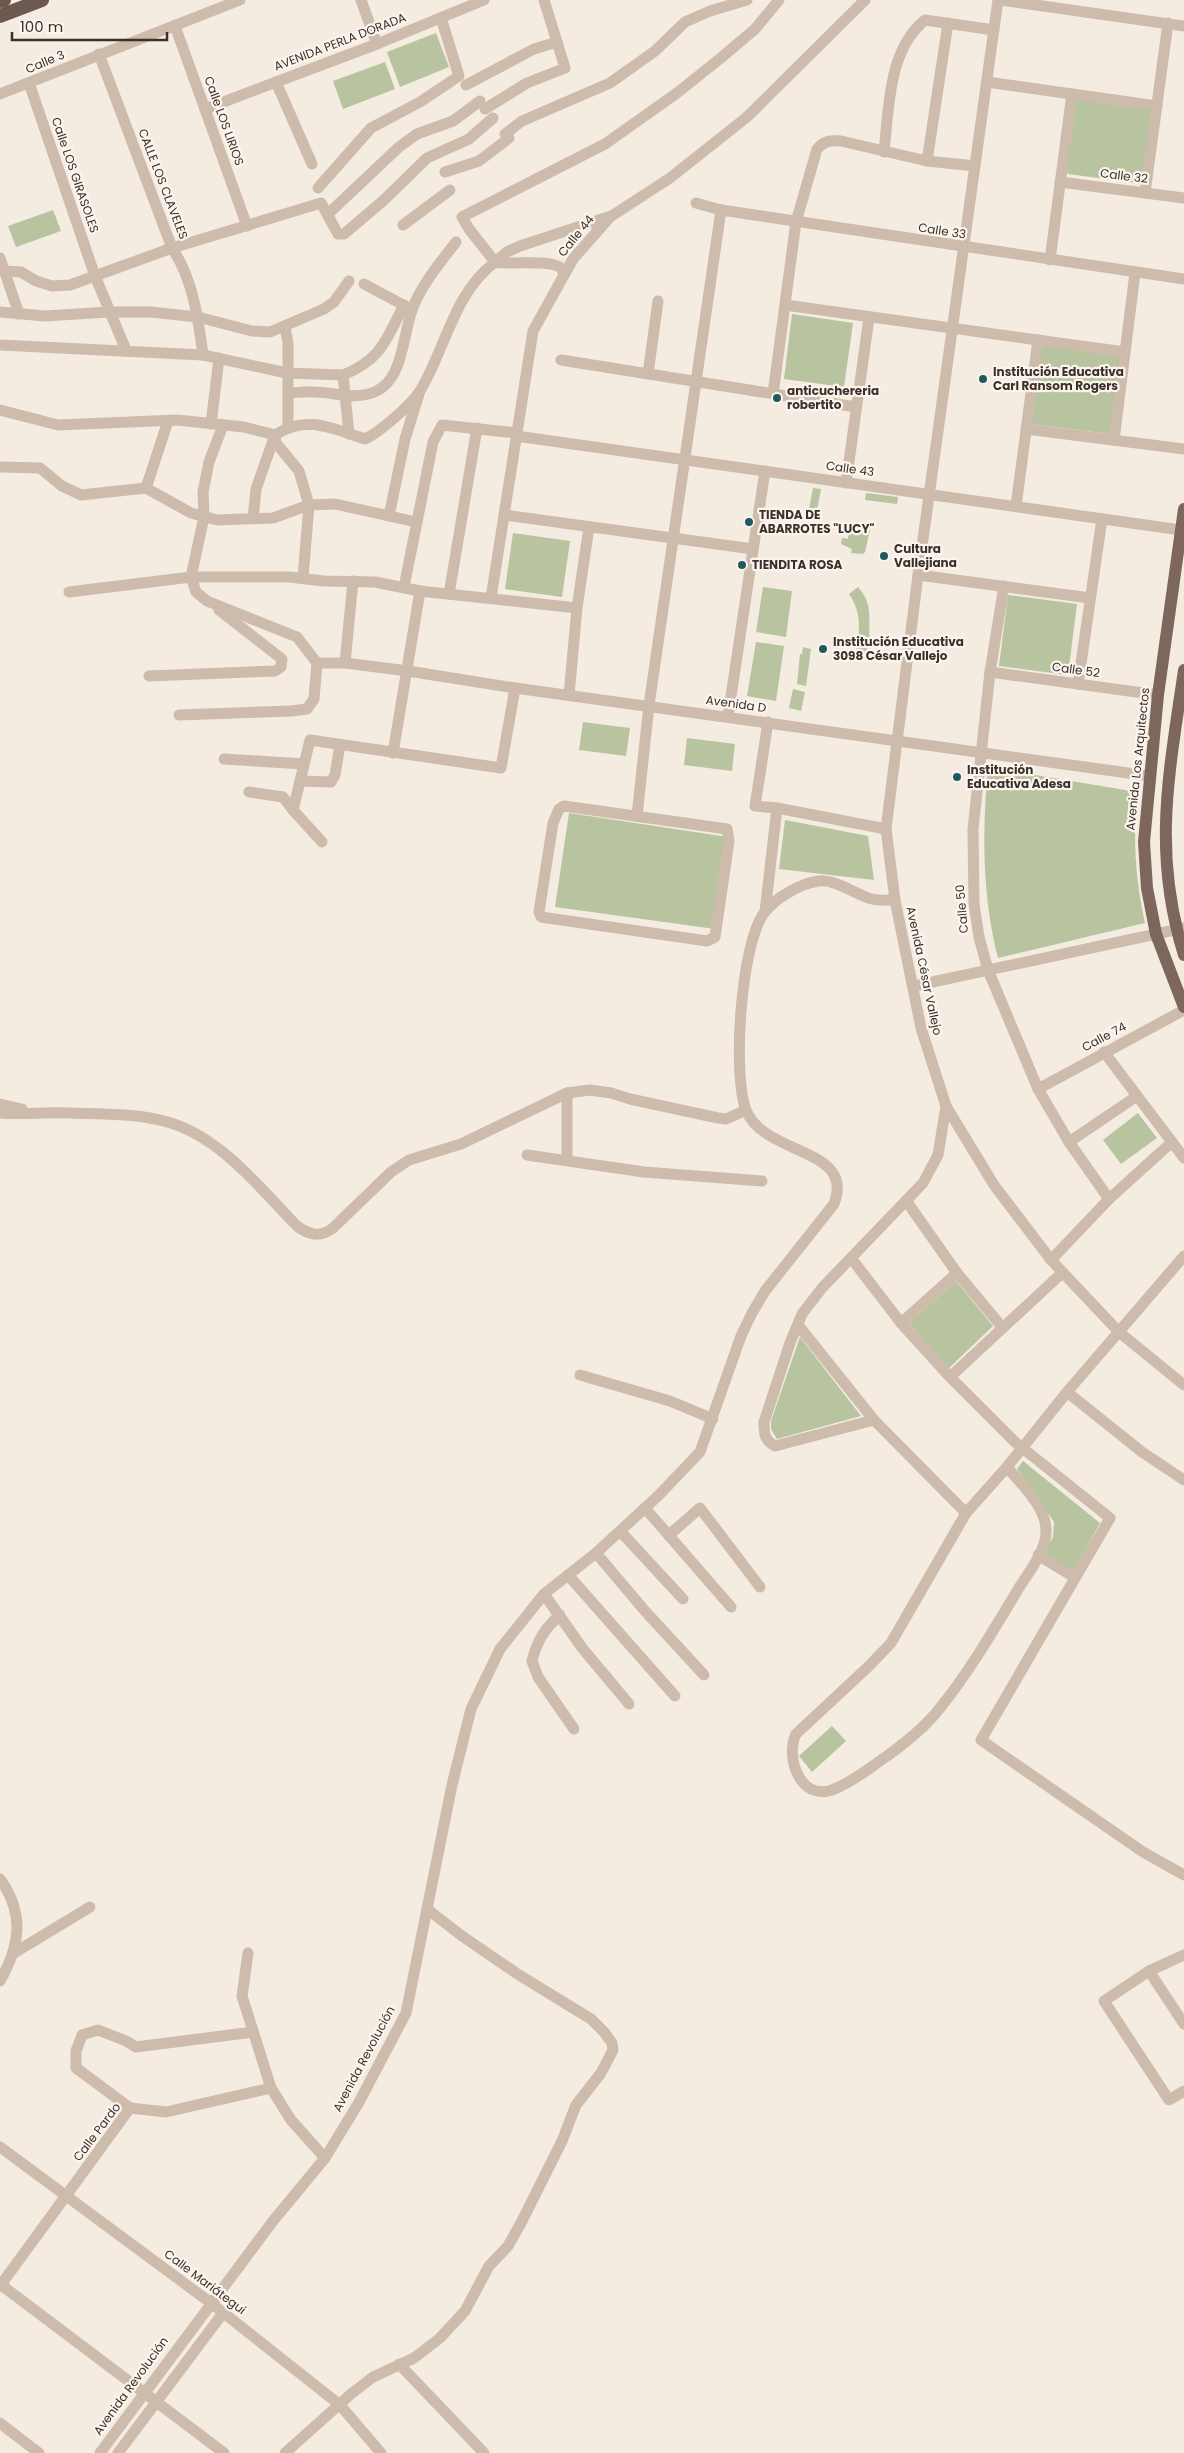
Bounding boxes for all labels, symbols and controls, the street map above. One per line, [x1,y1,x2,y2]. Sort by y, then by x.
street label: AVENIDA PERLA DORADA [271,8,408,75]
scale bar [12,10,168,42]
text: 100 m [20,16,63,37]
street label: Calle 3 [23,46,67,77]
street label: Calle LOS LIRIOS [200,74,248,168]
street label: Calle LOS GIRASOLES [48,115,103,235]
street label: CALLE LOS CLAVELES [135,126,192,242]
street label: Calle 32 [1099,164,1149,187]
street label: Calle 44 [554,211,598,260]
street label: Calle 33 [917,218,967,243]
place label: Institución Educativa Carl Ransom Rogers [993,363,1124,394]
marker: Institución Educativa Carl Ransom Rogers [977,373,989,385]
place label: anticuchereria robertito [787,382,879,413]
marker: anticuchereria robertito [771,392,783,404]
street label: Calle 43 [825,457,875,480]
place label: TIENDA DE ABARROTES "LUCY" [759,506,874,537]
marker: TIENDA DE ABARROTES "LUCY" [743,516,755,528]
place label: Cultura Vallejiana [894,540,957,571]
marker: Cultura Vallejiana [878,550,890,562]
place label: TIENDITA ROSA [752,556,843,573]
marker: TIENDITA ROSA [736,559,748,571]
place label: Institución Educativa 3098 César Vallejo [833,633,964,664]
marker: Institución Educativa 3098 César Vallejo [817,643,829,655]
street label: Calle 52 [1051,658,1101,681]
street label: Avenida Los Arquitectos [1122,687,1153,831]
street label: Avenida D [705,691,767,716]
place label: Institución Educativa Adesa [967,761,1071,792]
marker: Institución Educativa Adesa [951,771,963,783]
street label: Calle 50 [951,884,972,934]
street label: Avenida César Vallejo [903,905,947,1037]
street label: Calle 74 [1079,1018,1129,1055]
street label: Avenida Revolución [328,2003,399,2115]
street label: Calle Pardo [69,2099,124,2164]
street label: Calle Mariátegui [161,2245,250,2318]
street label: Avenida Revolución [89,2333,172,2438]

